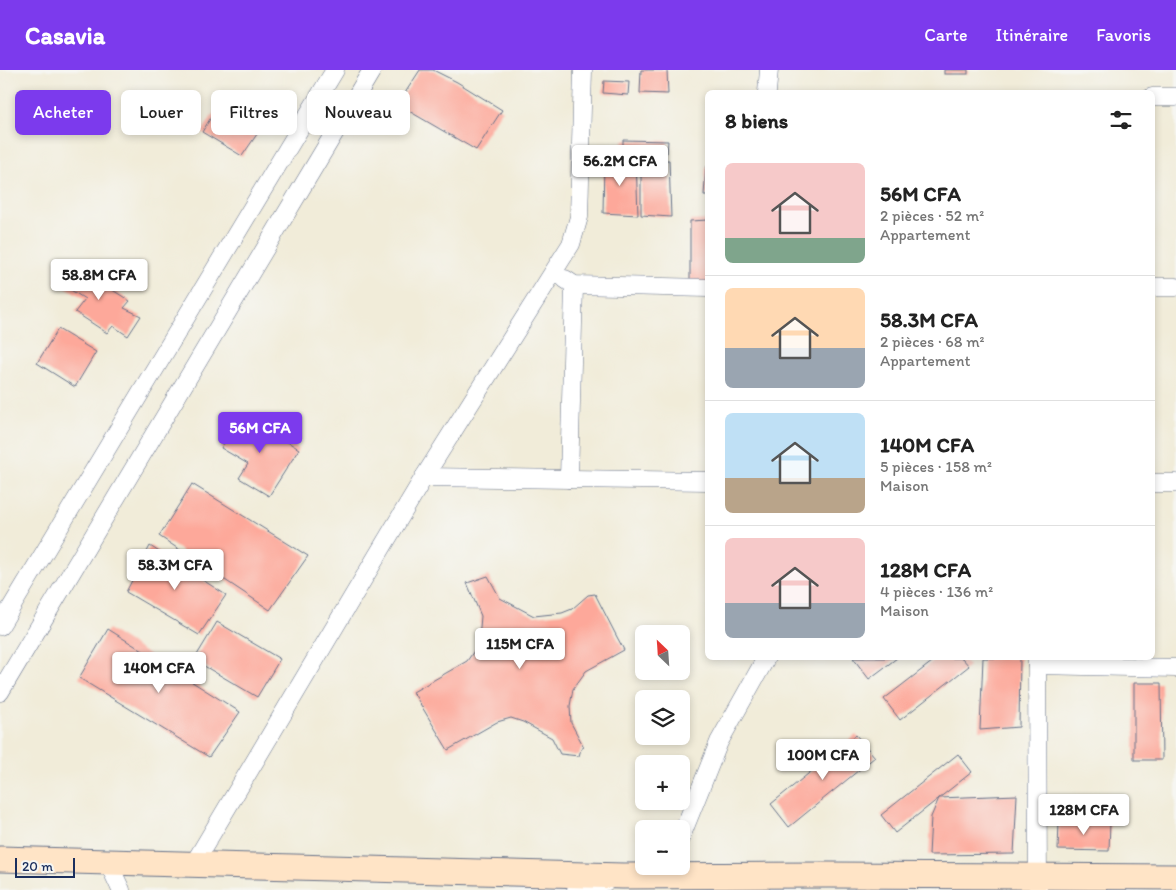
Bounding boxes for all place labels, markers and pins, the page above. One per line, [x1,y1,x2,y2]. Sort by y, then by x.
pin: 56.2M CFA [563,144,677,187]
pin: 58.8M CFA [42,258,156,301]
pin: 56M CFA [214,412,306,454]
pin: 58.3M CFA [118,548,232,591]
pin: 115M CFA [468,628,572,670]
pin: 140M CFA [107,652,211,694]
pin: 100M CFA [771,738,875,781]
pin: 128M CFA [1032,794,1136,836]

